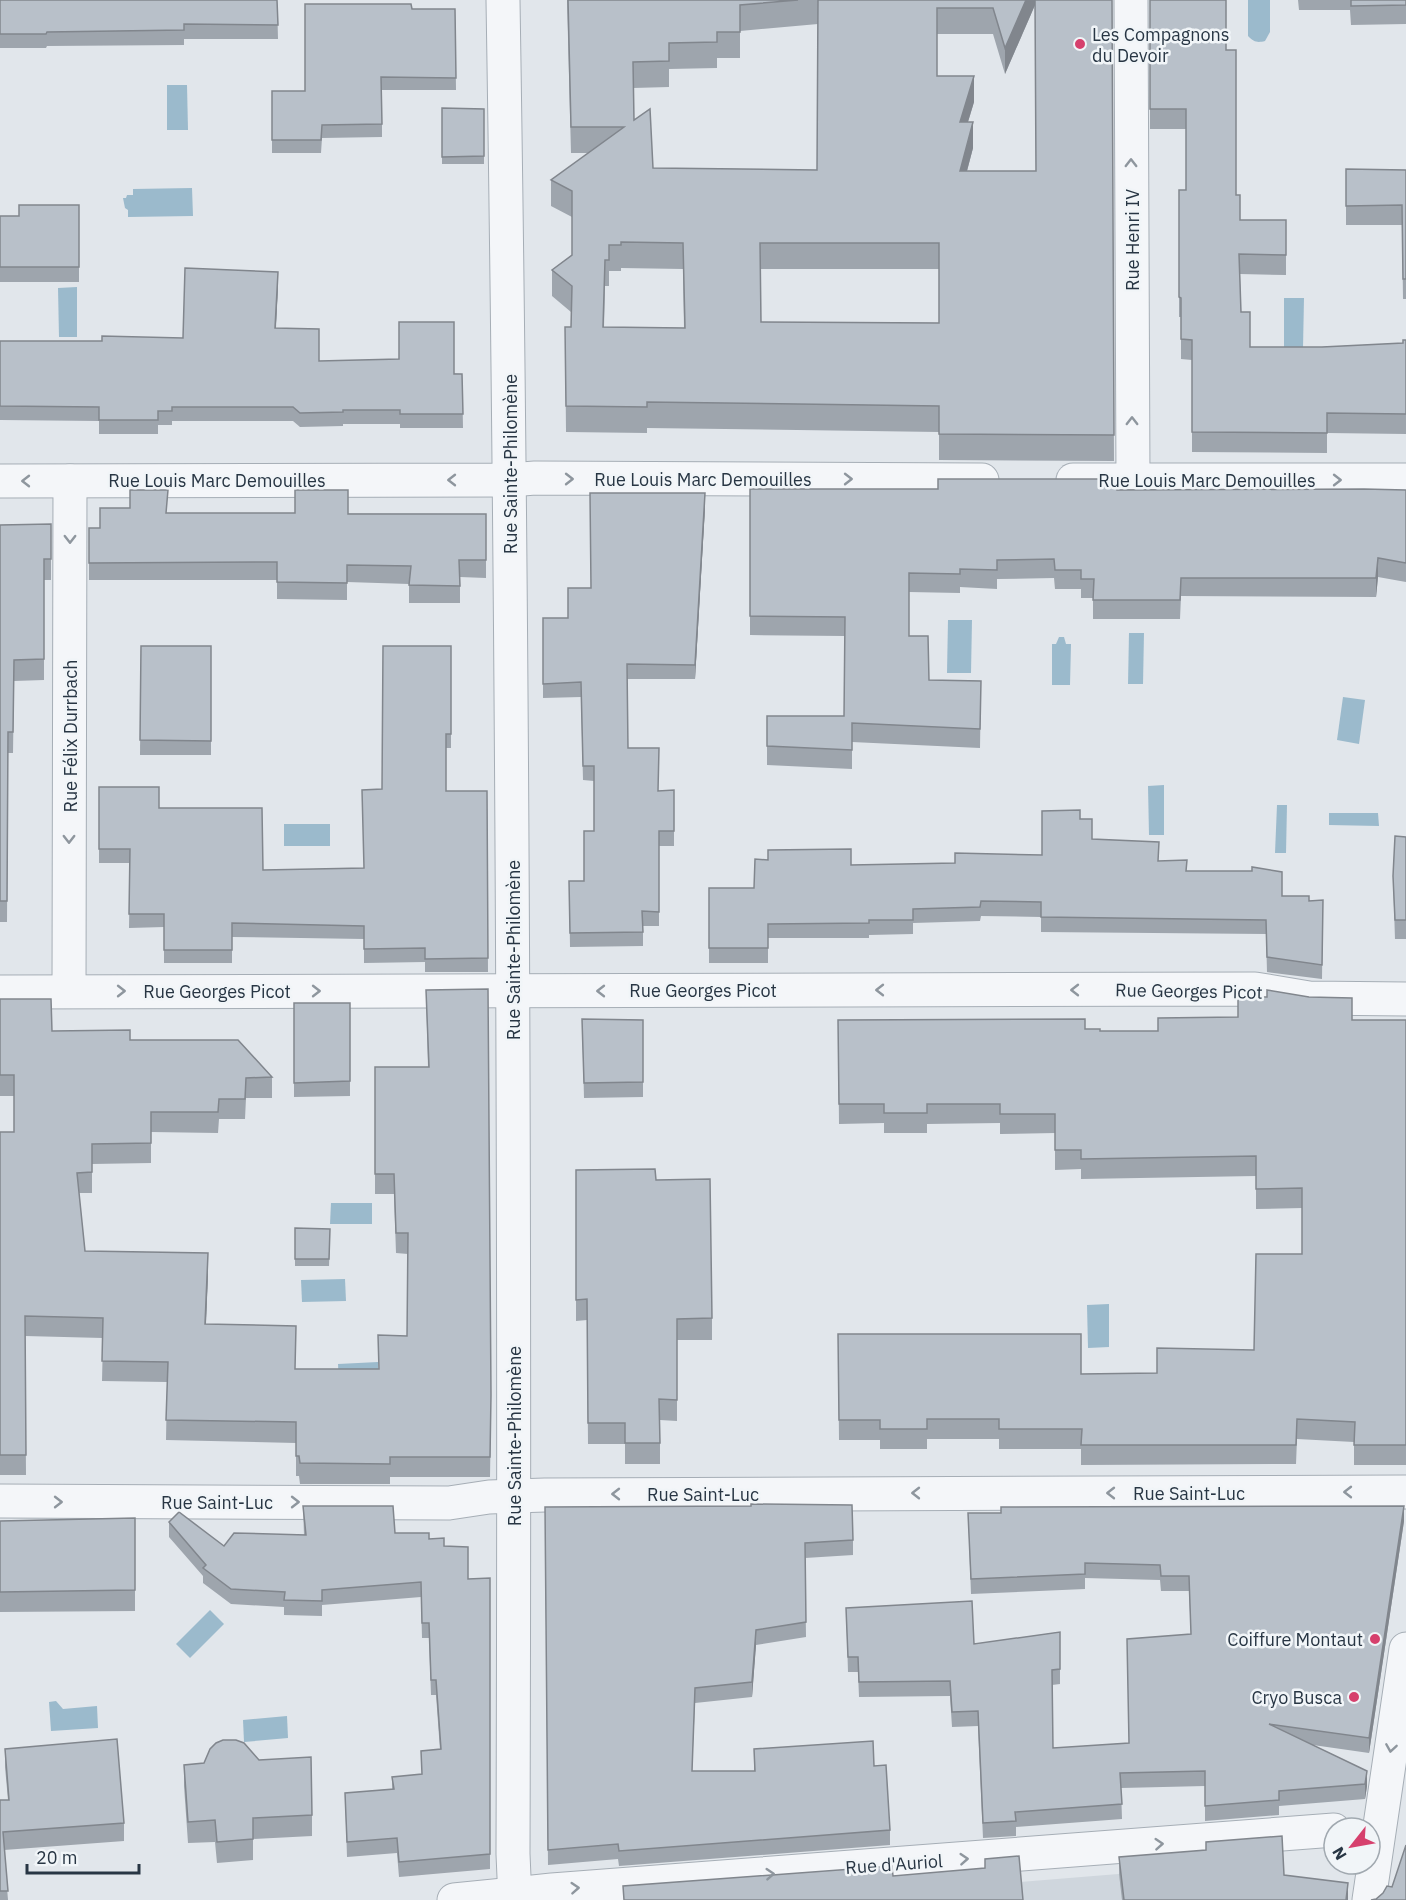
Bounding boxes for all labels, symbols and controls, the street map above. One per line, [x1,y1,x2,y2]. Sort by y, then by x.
place label: Les Compagnons du Devoir [1092,23,1230,67]
marker: Les Compagnons du Devoir [1073,37,1087,51]
one-way arrow [1125,159,1137,168]
street label: Rue Henri IV [1121,189,1144,291]
street label: Rue Sainte-Philomène [499,374,522,554]
one-way arrow [1126,417,1138,426]
street label: Rue Louis Marc Demouilles [594,468,812,491]
street label: Rue Louis Marc Demouilles [108,469,326,492]
street label: Rue Louis Marc Demouilles [1098,469,1316,492]
one-way arrow [564,473,573,485]
one-way arrow [843,473,852,485]
one-way arrow [447,474,456,486]
one-way arrow [1332,474,1341,486]
one-way arrow [21,475,30,487]
one-way arrow [64,535,76,544]
street label: Rue Félix Durrbach [59,660,82,812]
one-way arrow [63,835,75,844]
street label: Rue Sainte-Philomène [502,860,525,1040]
street label: Rue Georges Picot [1115,978,1263,1004]
street label: Rue Georges Picot [629,979,777,1002]
street label: Rue Georges Picot [143,980,291,1003]
one-way arrow [876,984,885,996]
one-way arrow [1071,984,1080,996]
one-way arrow [117,985,126,997]
one-way arrow [312,985,321,997]
one-way arrow [597,985,606,997]
street label: Rue Sainte-Philomène [503,1346,526,1526]
street label: Rue Saint-Luc [1133,1482,1245,1505]
street label: Rue Saint-Luc [647,1483,759,1506]
one-way arrow [1343,1486,1352,1498]
one-way arrow [911,1487,920,1500]
one-way arrow [1106,1487,1115,1499]
one-way arrow [611,1488,620,1501]
street label: Rue Saint-Luc [161,1491,273,1514]
one-way arrow [54,1496,63,1508]
one-way arrow [291,1496,300,1508]
place label: Coiffure Montaut [1227,1628,1363,1651]
marker: Coiffure Montaut [1368,1632,1382,1646]
place label: Cryo Busca [1251,1686,1342,1709]
marker: Cryo Busca [1347,1690,1361,1704]
one-way arrow [1386,1744,1398,1753]
north arrow [1322,1816,1382,1876]
scale bar [27,1837,140,1875]
one-way arrow [1154,1838,1163,1851]
text: N [1328,1844,1351,1864]
text: 20 m [36,1846,78,1869]
street label: Rue d'Auriol [845,1849,944,1879]
one-way arrow [960,1852,969,1865]
one-way arrow [765,1867,774,1880]
one-way arrow [571,1882,580,1895]

